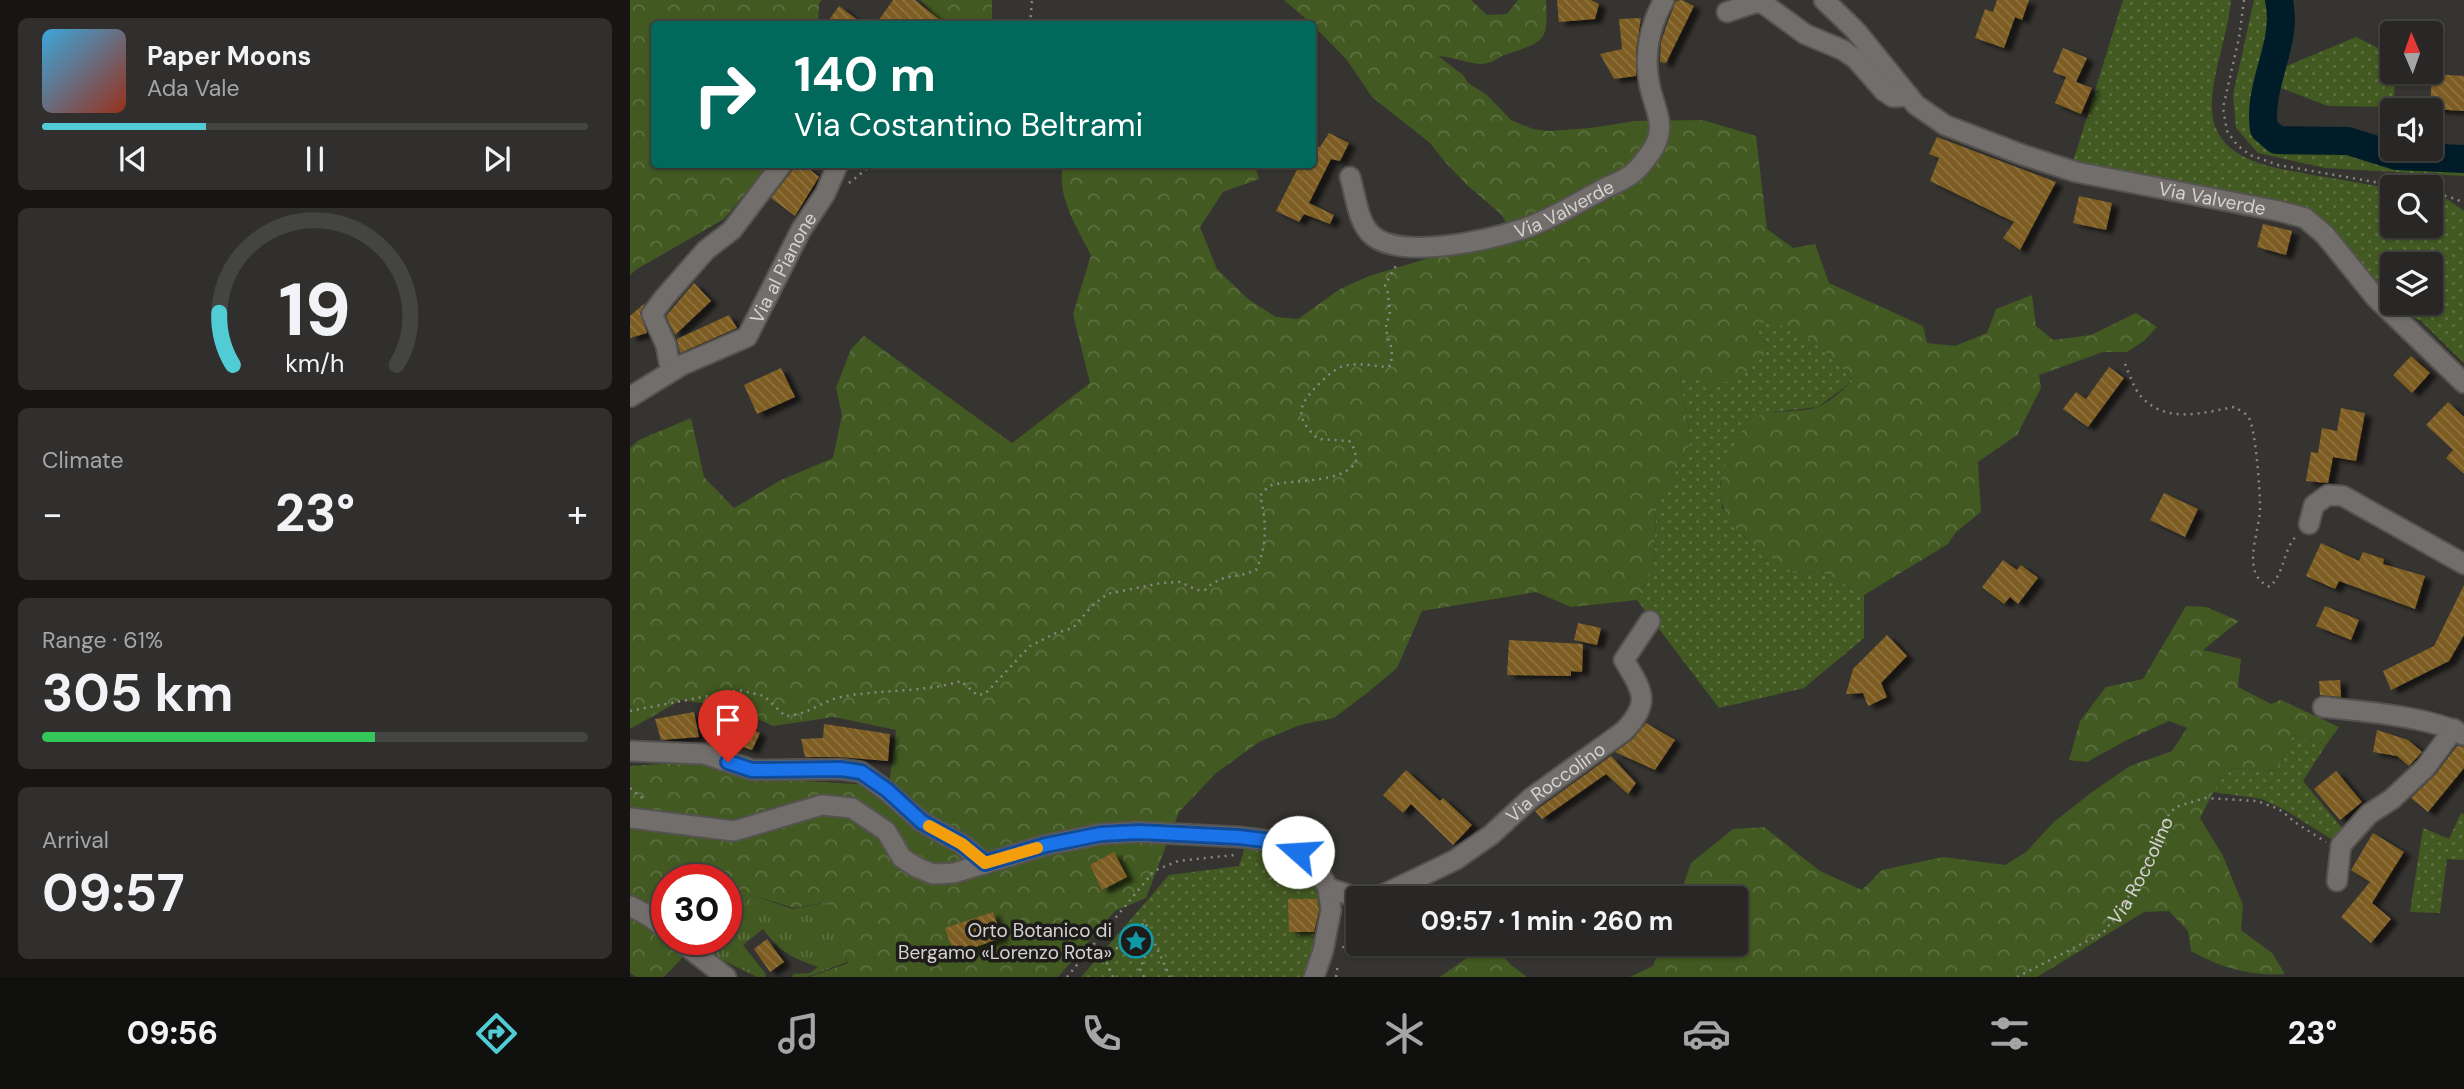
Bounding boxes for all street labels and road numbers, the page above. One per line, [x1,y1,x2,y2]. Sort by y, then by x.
street label: Via Valverde [1511,174,1618,244]
street label: Via Valverde [2156,176,2268,221]
street label: Via al Pianone [744,207,823,328]
street label: Via Roccolino [1501,737,1610,828]
street label: Via Roccolino [2102,813,2179,930]

